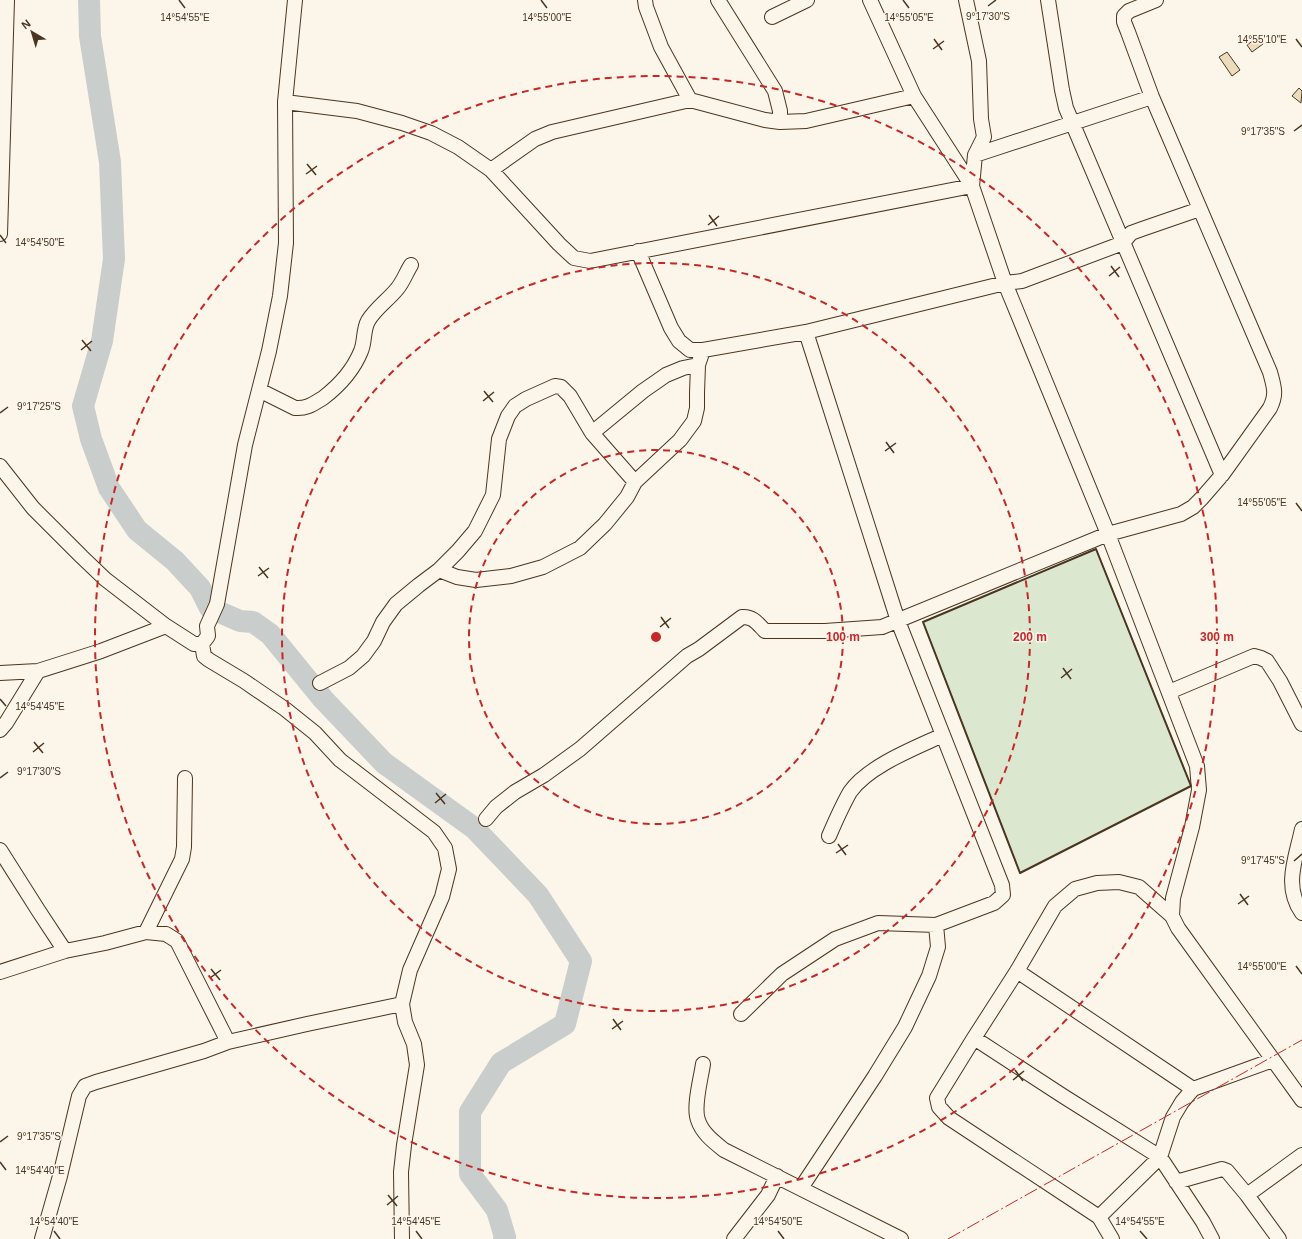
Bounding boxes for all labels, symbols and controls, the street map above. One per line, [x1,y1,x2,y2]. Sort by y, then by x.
text: 9°17'30"S [966,11,1010,22]
north arrow [12,12,52,52]
text: 14°54'55"E [160,12,210,23]
text: 14°55'00"E [522,12,572,23]
text: 14°55'05"E [884,12,934,23]
text: N [19,17,33,31]
text: 14°55'10"E [1237,34,1287,45]
text: 9°17'35"S [1241,126,1285,137]
text: 14°54'50"E [15,237,65,248]
text: 9°17'25"S [17,401,61,412]
text: 14°55'05"E [1237,497,1287,508]
centre of rings [649,630,663,644]
text: 100 m [826,630,860,644]
text: 200 m [1013,630,1047,644]
text: 300 m [1200,630,1234,644]
text: 14°54'45"E [15,701,65,712]
text: 9°17'30"S [17,766,61,777]
text: 9°17'45"S [1241,855,1285,866]
text: 14°55'00"E [1237,961,1287,972]
text: 9°17'35"S [17,1131,61,1142]
text: 14°54'40"E [15,1165,65,1176]
text: 14°54'40"E [29,1216,79,1227]
text: 14°54'45"E [391,1216,441,1227]
text: 14°54'50"E [753,1216,803,1227]
text: 14°54'55"E [1115,1216,1165,1227]

